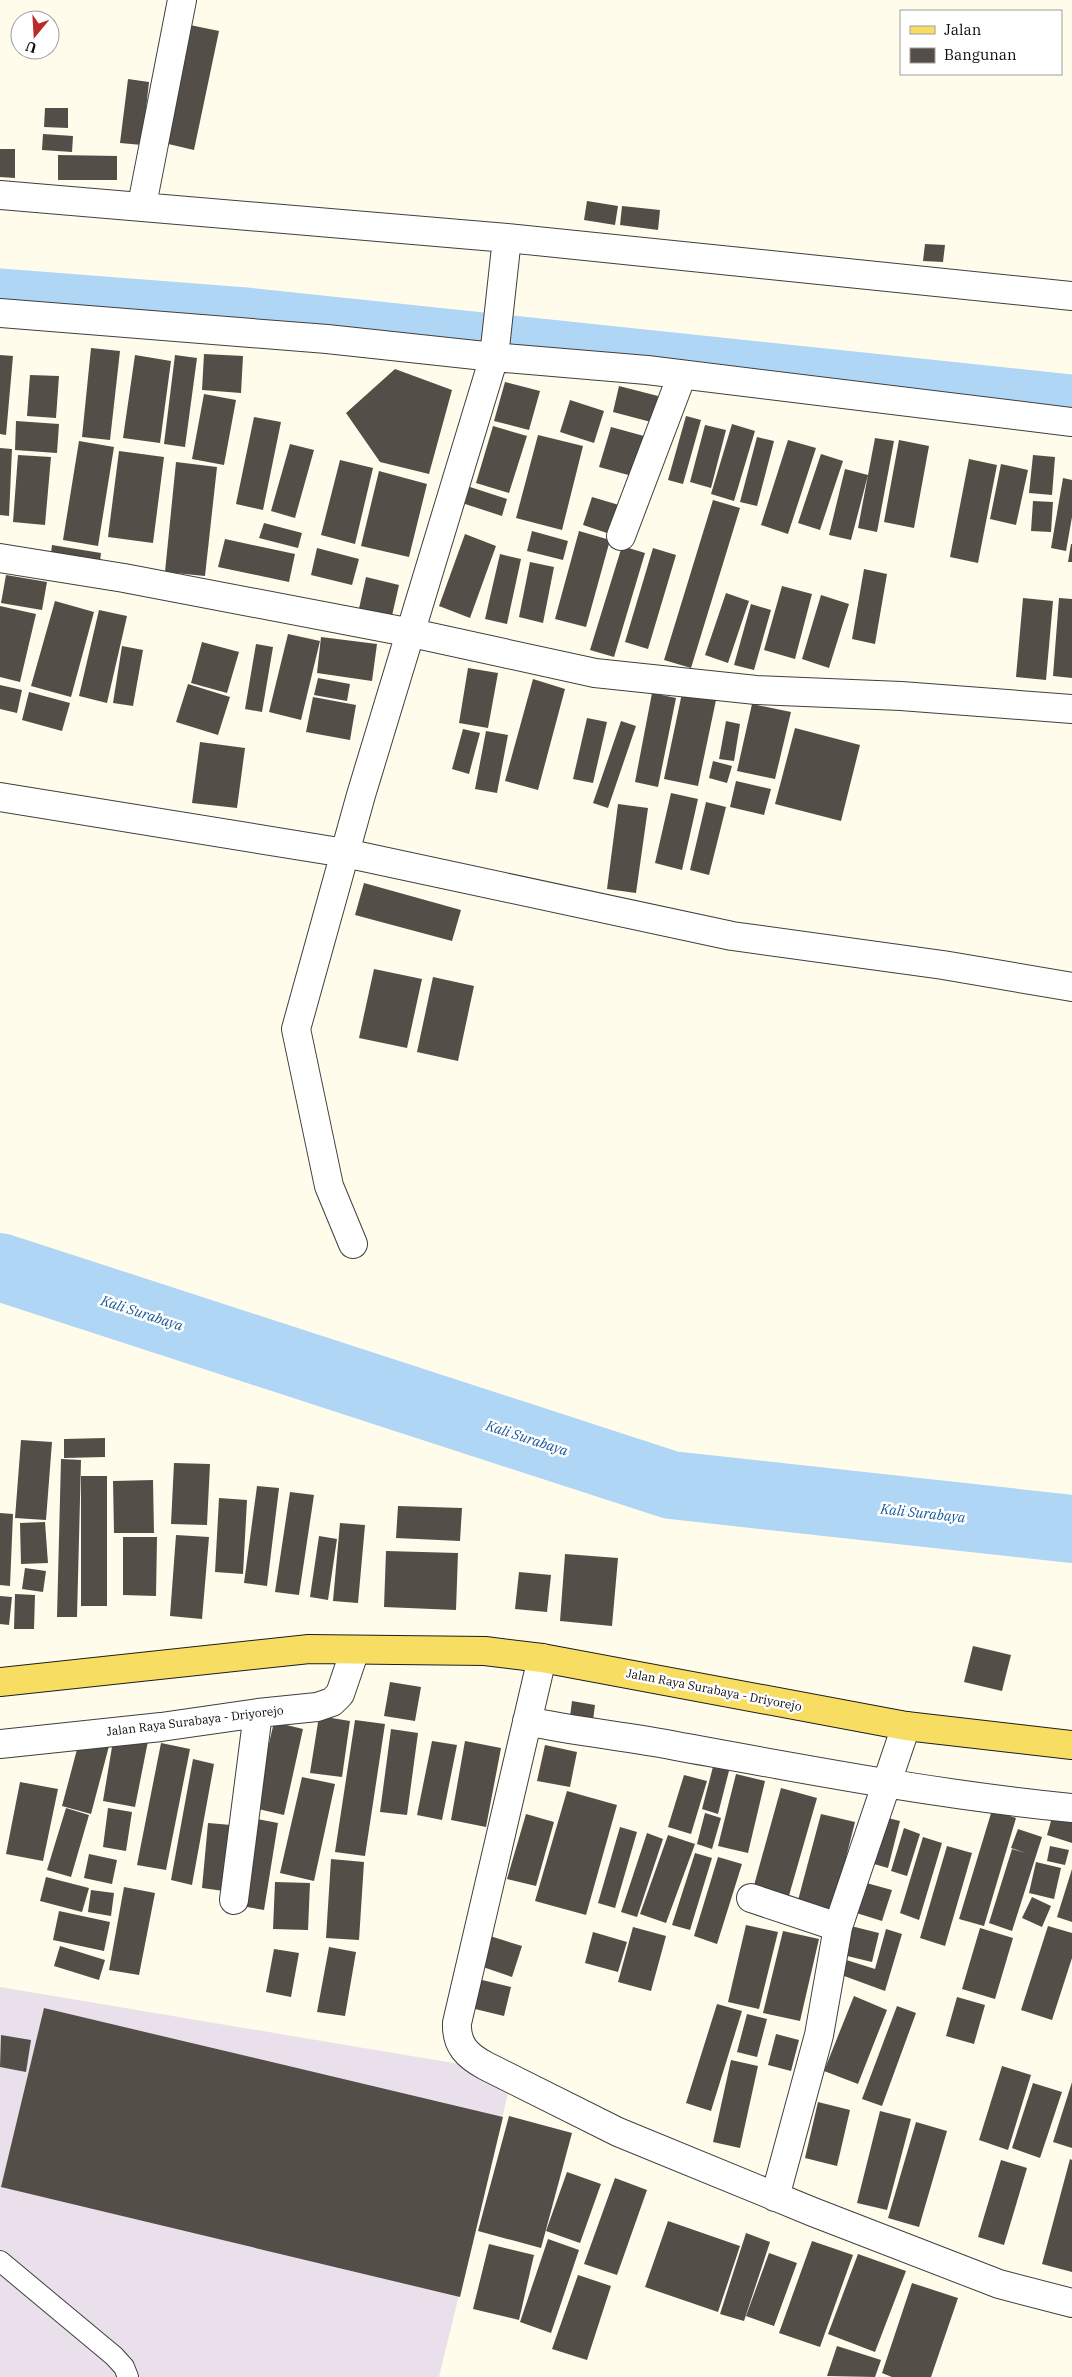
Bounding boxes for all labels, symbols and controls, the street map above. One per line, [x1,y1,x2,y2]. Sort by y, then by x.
north arrow [10,10,60,60]
legend [900,10,1062,75]
text: Jalan [944,20,982,39]
text: U [23,37,39,58]
text: Bangunan [944,45,1017,64]
water label: Kali Surabaya [98,1291,186,1335]
water label: Kali Surabaya [483,1416,571,1460]
water label: Kali Surabaya [879,1499,967,1526]
street label: Jalan Raya Surabaya - Driyorejo [625,1665,803,1714]
street label: Jalan Raya Surabaya - Driyorejo [105,1702,285,1739]

